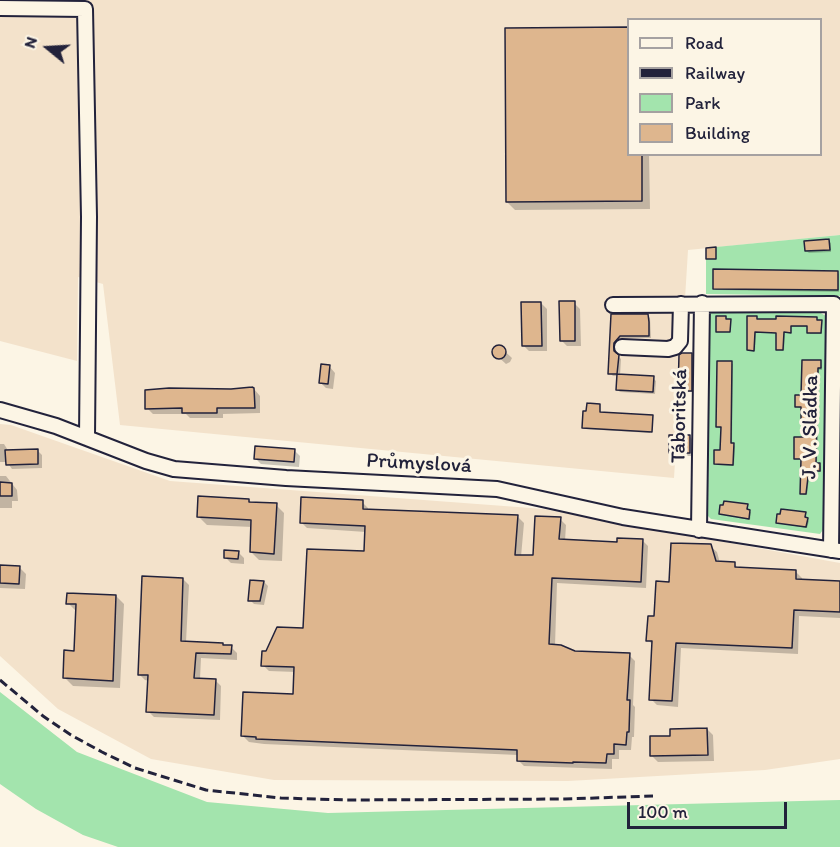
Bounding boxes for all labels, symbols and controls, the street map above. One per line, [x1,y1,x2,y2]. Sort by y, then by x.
north arrow [18,18,78,78]
legend [627,18,822,156]
text: Road [685,32,724,54]
text: N [20,34,41,50]
text: Railway [685,62,745,84]
text: Park [685,92,720,114]
text: Building [685,122,750,144]
street label: Táboritská [667,369,693,463]
street label: J. V. Sládka [797,375,825,479]
street label: Průmyslová [366,449,472,479]
scale bar [630,790,790,828]
text: 100 m [638,801,688,823]

